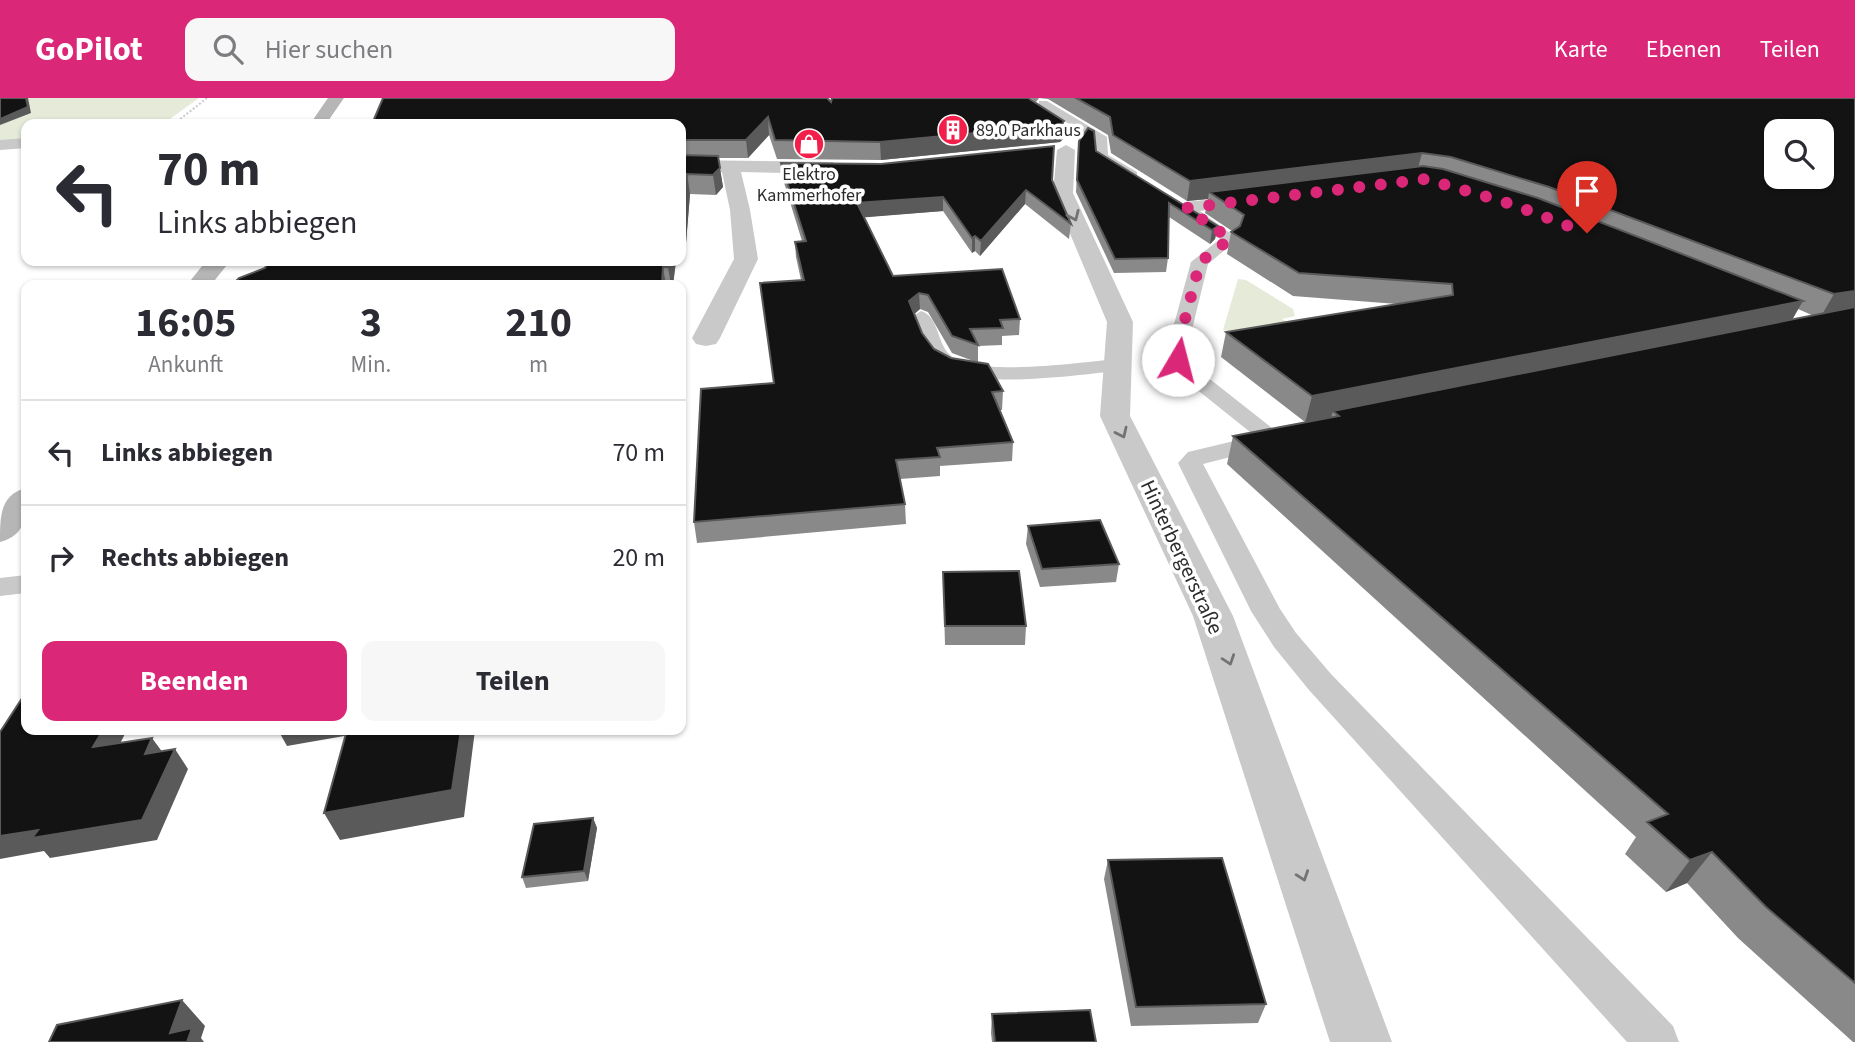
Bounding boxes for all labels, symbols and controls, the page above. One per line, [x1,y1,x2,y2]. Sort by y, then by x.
search box [185,18,675,81]
text: GoPilot [35,26,143,73]
icon: search [209,30,247,68]
text: Hier suchen [265,31,393,68]
text: Karte [1554,32,1608,67]
text: Ebenen [1646,32,1722,67]
text: Teilen [1760,32,1820,67]
building icon: 89.0 Parkhaus [936,113,970,147]
place label: 89.0 Parkhaus [976,118,1081,143]
map controls [1764,119,1834,189]
button: search [1764,119,1834,189]
shop icon: Elektro Kammerhofer [792,127,826,161]
text: 70 m [157,135,261,205]
icon: left [42,147,133,238]
pin [1557,161,1617,233]
place label: Elektro Kammerhofer [757,162,862,208]
icon: arrive [1568,172,1606,210]
text: Links abbiegen [157,200,358,246]
one-way arrow [1066,209,1080,222]
text: 16:05 [135,293,236,353]
text: 3 [360,293,382,353]
text: 210 [505,293,572,353]
position arrow [1141,323,1215,397]
text: Ankunft [148,348,223,381]
text: Min. [351,348,391,381]
text: m [529,348,548,381]
one-way arrow [1114,425,1128,438]
icon: left [42,434,80,472]
text: Links abbiegen [101,434,273,471]
text: 70 m [612,434,665,471]
street label: Hinterbergerstraße [1133,475,1231,639]
icon: right [42,539,80,577]
text: Rechts abbiegen [101,539,289,576]
text: 20 m [612,539,665,576]
button: Beenden [42,641,347,721]
button: Teilen [361,641,665,721]
one-way arrow [1221,654,1235,666]
one-way arrow [1295,869,1309,881]

